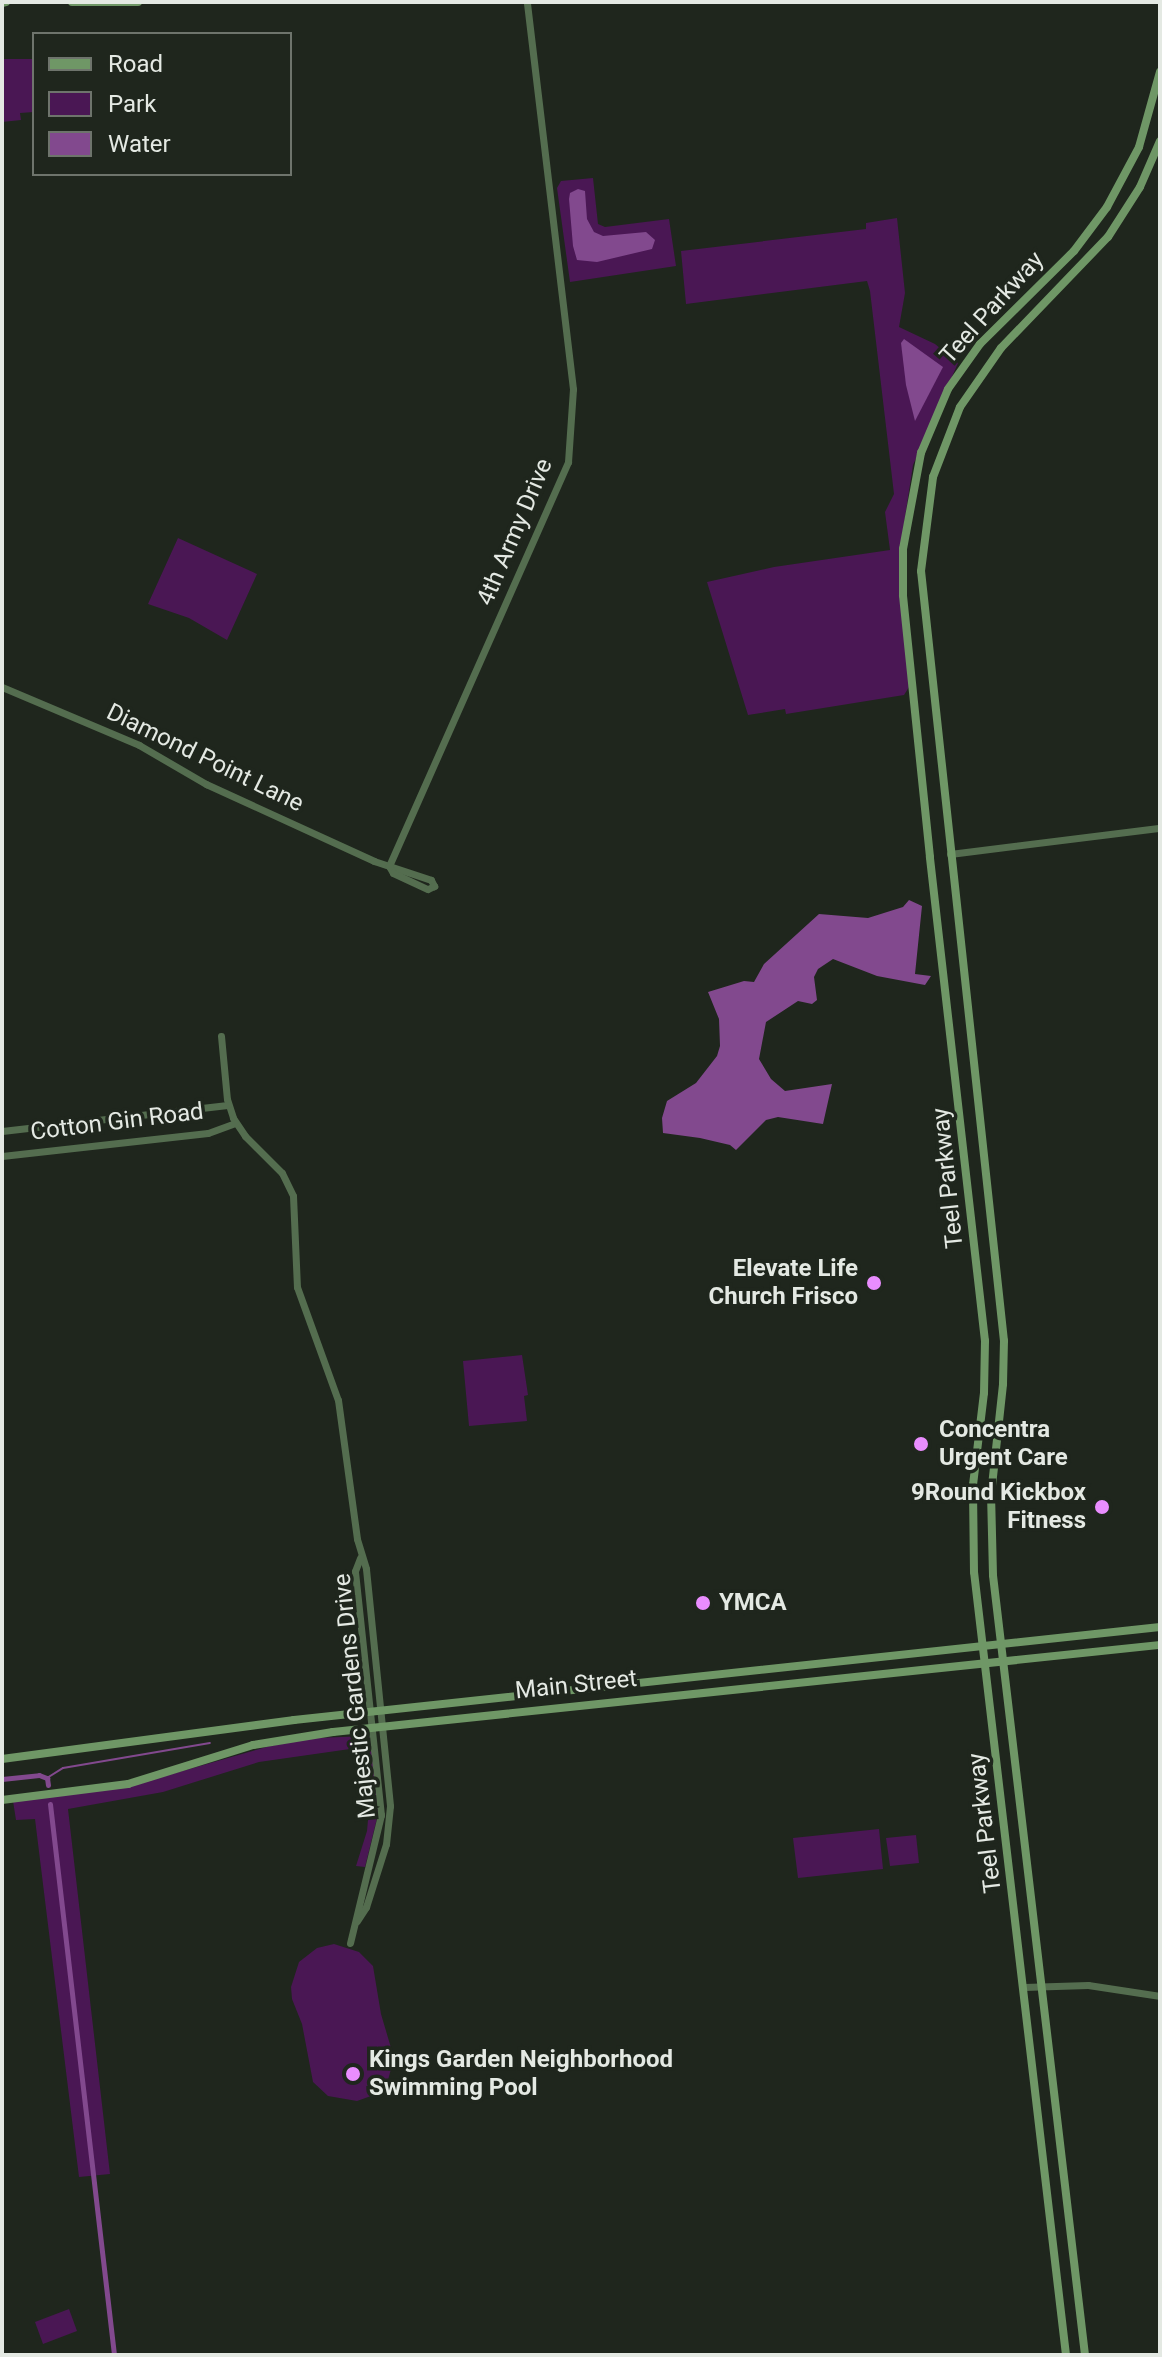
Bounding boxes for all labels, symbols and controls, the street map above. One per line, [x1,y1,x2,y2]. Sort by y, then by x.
legend [32,32,292,176]
text: Road [108,50,163,78]
text: Park [108,90,156,118]
text: Water [108,130,171,158]
street label: Teel Parkway [934,246,1050,370]
street label: 4th Army Drive [471,454,559,610]
street label: Diamond Point Lane [102,698,308,818]
street label: Cotton Gin Road [29,1097,205,1147]
street label: Teel Parkway [926,1106,970,1250]
place label: Elevate Life Church Frisco [709,1255,858,1311]
marker: Elevate Life Church Frisco [865,1274,883,1292]
place label: Concentra Urgent Care [939,1416,1068,1472]
marker: Concentra Urgent Care [910,1433,932,1455]
place label: 9Round Kickbox Fitness [911,1479,1086,1535]
marker: 9Round Kickbox Fitness [1093,1498,1111,1516]
street label: Majestic Gardens Drive [328,1572,382,1820]
place label: YMCA [719,1589,787,1617]
marker: YMCA [694,1594,712,1612]
street label: Main Street [514,1664,638,1706]
street label: Teel Parkway [962,1751,1008,1895]
place label: Kings Garden Neighborhood Swimming Pool [369,2046,673,2102]
marker: Kings Garden Neighborhood Swimming Pool [344,2065,362,2083]

